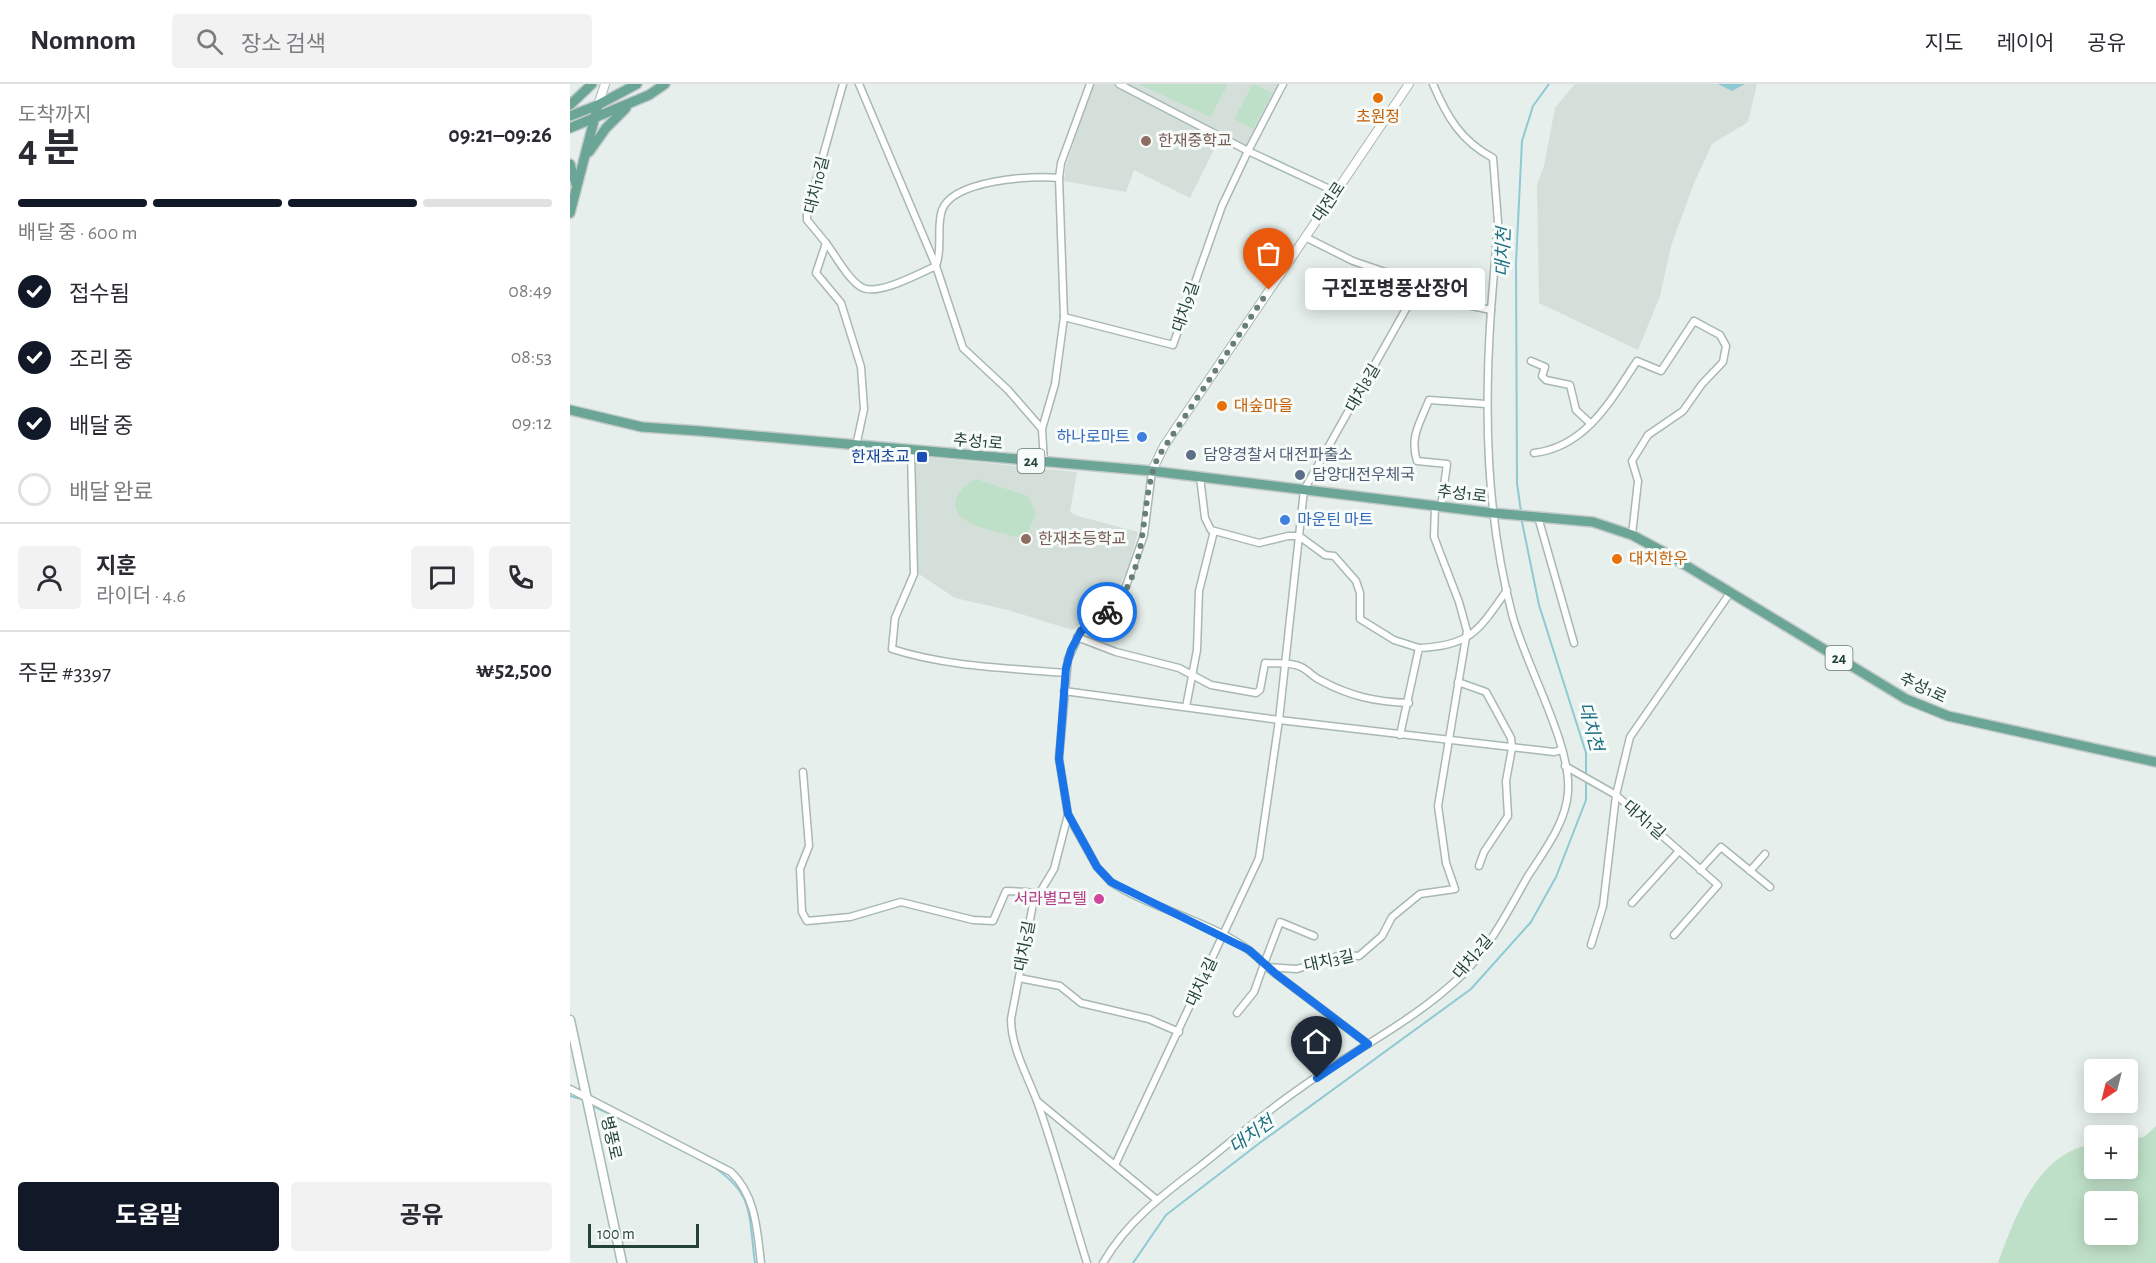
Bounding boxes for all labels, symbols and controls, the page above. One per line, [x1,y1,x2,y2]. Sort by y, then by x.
search box [172,14,592,68]
icon: search [193,25,226,58]
text: Nomnom [30,27,136,55]
text: 장소 검색 [241,33,326,55]
text: 지도 [1925,33,1963,54]
text: 레이어 [1996,33,2054,54]
text: 공유 [2087,33,2126,54]
marker: 초원정 [1371,91,1385,105]
text: 도착까지 [18,105,92,125]
place label: 초원정 [1356,109,1400,125]
text: 09:21–09:26 [448,124,552,146]
text: 4 분 [18,130,79,169]
place label: 한재중학교 [1158,132,1232,149]
marker: 한재중학교 [1139,134,1153,148]
street label: 대치10길 [802,155,832,215]
street label: 대전로 [1310,179,1348,225]
text: 배달 중 · 600 m [18,223,138,243]
water label: 대치천 [1493,224,1514,277]
pin [1243,228,1294,290]
icon: bag [1252,237,1285,270]
callout: 구진포병풍산장어 [1305,269,1485,311]
icon: check [18,275,51,308]
text: 구진포병풍산장어 [1321,279,1469,299]
street label: 대치9길 [1170,280,1202,334]
text: 08:49 [508,281,552,301]
text: 접수됨 [69,283,130,305]
icon: check [18,341,51,374]
text: 08:53 [511,347,552,367]
text: 조리 중 [69,349,133,371]
street label: 대치8길 [1343,362,1383,414]
place label: 대숲마을 [1234,398,1293,414]
marker: 대숲마을 [1215,399,1229,413]
icon: check [18,407,51,440]
text: 09:12 [511,413,552,433]
text: 배달 중 [69,415,133,437]
place label: 하나로마트 [1056,429,1130,445]
marker: 하나로마트 [1135,430,1149,444]
street label: 추성1로 [953,432,1004,452]
place label: 담양경찰서 대전파출소 [1203,447,1353,463]
marker: 담양경찰서 대전파출소 [1184,448,1198,462]
place label: 한재초교 [851,449,910,465]
road number: 24 [1018,449,1044,473]
marker: 한재초교 [915,450,929,464]
place label: 담양대전우체국 [1312,467,1415,483]
marker: 담양대전우체국 [1293,468,1307,482]
text: 배달 완료 [69,481,154,503]
street label: 추성1로 [1436,483,1488,505]
place label: 마운틴 마트 [1297,512,1373,528]
marker: 마운틴 마트 [1278,513,1292,527]
place label: 한재초등학교 [1038,530,1126,547]
marker: 한재초등학교 [1019,532,1033,546]
button: person [18,546,81,609]
button: chat [411,546,474,609]
button: phone [489,546,552,609]
place label: 대치한우 [1629,551,1688,567]
marker: 대치한우 [1610,552,1624,566]
text: 지훈 [96,555,136,577]
courier [1077,582,1137,642]
text: 라이더 · 4.6 [96,586,186,606]
icon: bike [1091,596,1124,629]
road number: 24 [1826,646,1852,670]
text: ₩52,500 [476,659,552,681]
text: 주문 #3397 [18,662,111,684]
street label: 추성1로 [1897,670,1949,706]
water label: 대치천 [1575,700,1607,756]
street label: 대치1길 [1620,798,1668,842]
place label: 서라별모텔 [1013,891,1087,907]
marker: 서라별모텔 [1092,892,1106,906]
street label: 대치5길 [1012,920,1038,972]
street label: 대치2길 [1450,932,1496,982]
street label: 대치3길 [1303,948,1355,974]
street label: 대치4길 [1184,955,1220,1009]
pin [1291,1016,1342,1078]
icon: home [1300,1025,1333,1058]
north arrow [2084,1059,2138,1113]
map controls [2084,1059,2138,1245]
water label: 대치천 [1226,1111,1279,1157]
street label: 병풍로 [598,1115,624,1162]
button: + [2084,1125,2138,1179]
button: 도움말 [18,1182,279,1251]
button: 공유 [291,1182,552,1251]
button: − [2084,1191,2138,1245]
scale bar [588,1221,699,1248]
text: 100 m [597,1226,635,1242]

